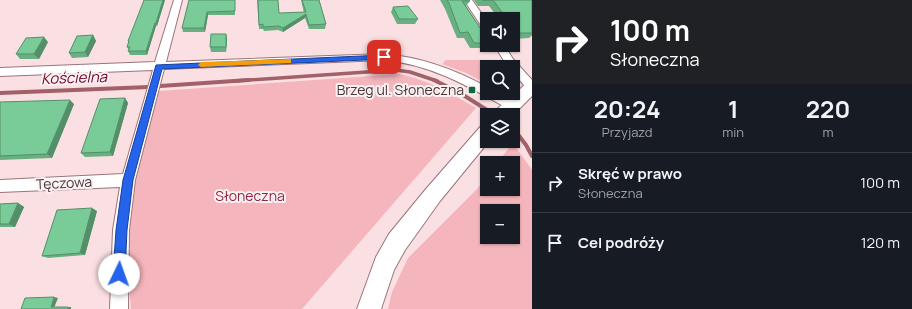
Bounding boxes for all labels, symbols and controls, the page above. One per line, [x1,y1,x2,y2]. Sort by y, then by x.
text: 100 m [610,11,690,49]
map controls [480,12,520,244]
button: sound [480,12,520,52]
icon: right [544,16,596,68]
pin [367,40,401,74]
icon: arrive [373,46,395,68]
text: Słoneczna [610,47,700,71]
button: search [480,60,520,100]
water label: Kościelna [41,66,108,89]
place label: Brzeg ul. Słoneczna [337,80,464,99]
marker: Brzeg ul. Słoneczna [467,85,477,95]
text: 20:24 [594,92,661,125]
text: 1 [728,92,738,125]
text: 220 [806,92,850,125]
button: layers [480,108,520,148]
text: Przyjazd [602,123,652,141]
text: min [722,123,744,141]
text: m [823,123,834,141]
button: + [480,156,520,196]
text: Skręć w prawo [578,163,682,184]
street label: Tęczowa [35,172,93,193]
icon: right [544,172,566,194]
text: 100 m [860,172,900,193]
text: Słoneczna [578,184,643,202]
park label: Słoneczna [215,186,285,205]
button: − [480,204,520,244]
icon: arrive [544,232,566,254]
text: Cel podróży [578,232,664,253]
text: 120 m [861,232,900,253]
position arrow [98,253,140,295]

